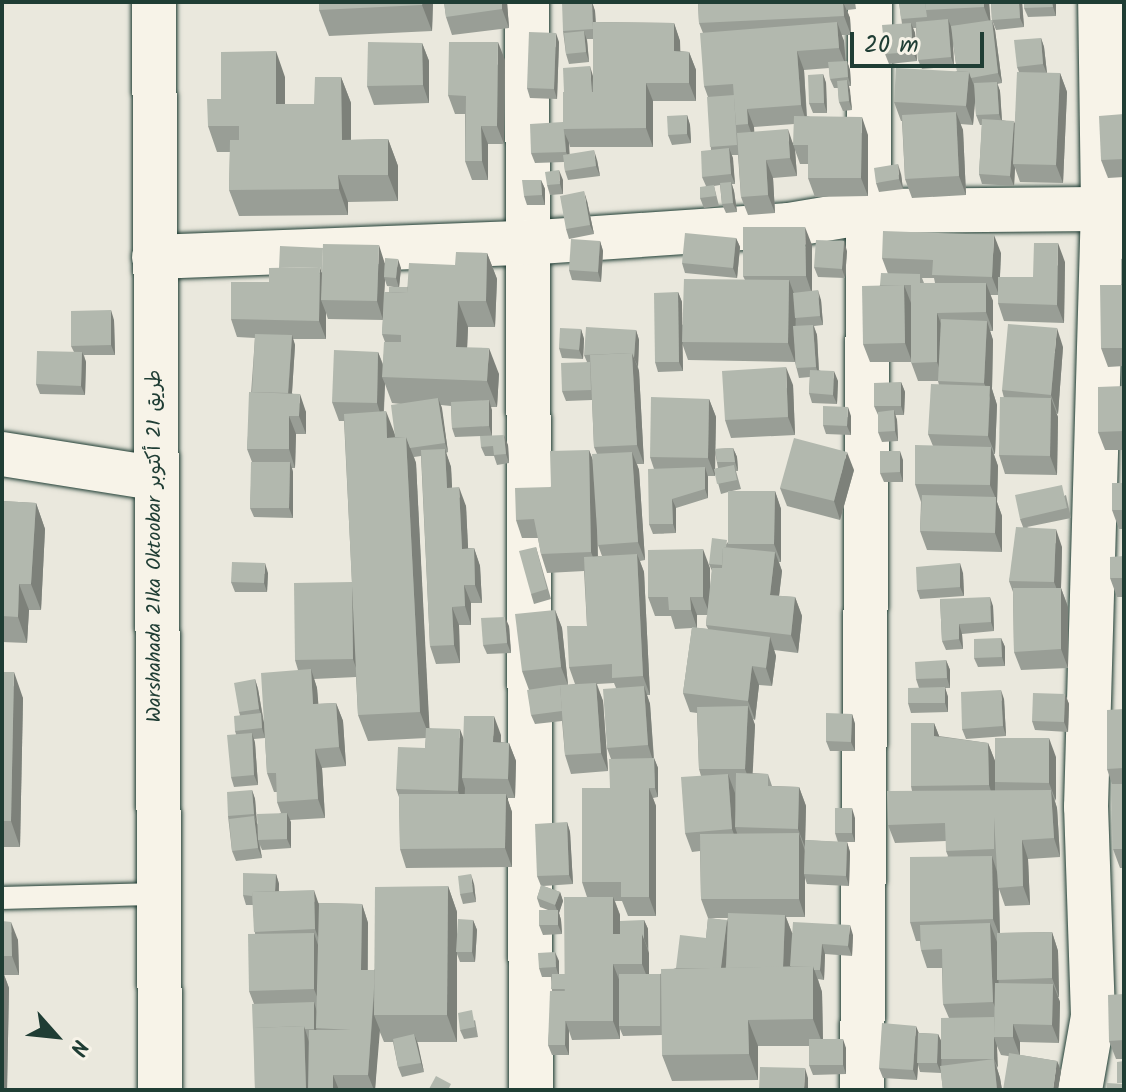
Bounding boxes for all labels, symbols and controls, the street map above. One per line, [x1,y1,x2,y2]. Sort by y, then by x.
scale bar [854,16,988,66]
text: 20 m [864,26,919,65]
street label: Warshahada 21ka Oktoobar طريق 21 أكتوبر [143,370,167,722]
north arrow [16,996,96,1076]
text: N [59,1033,97,1061]

